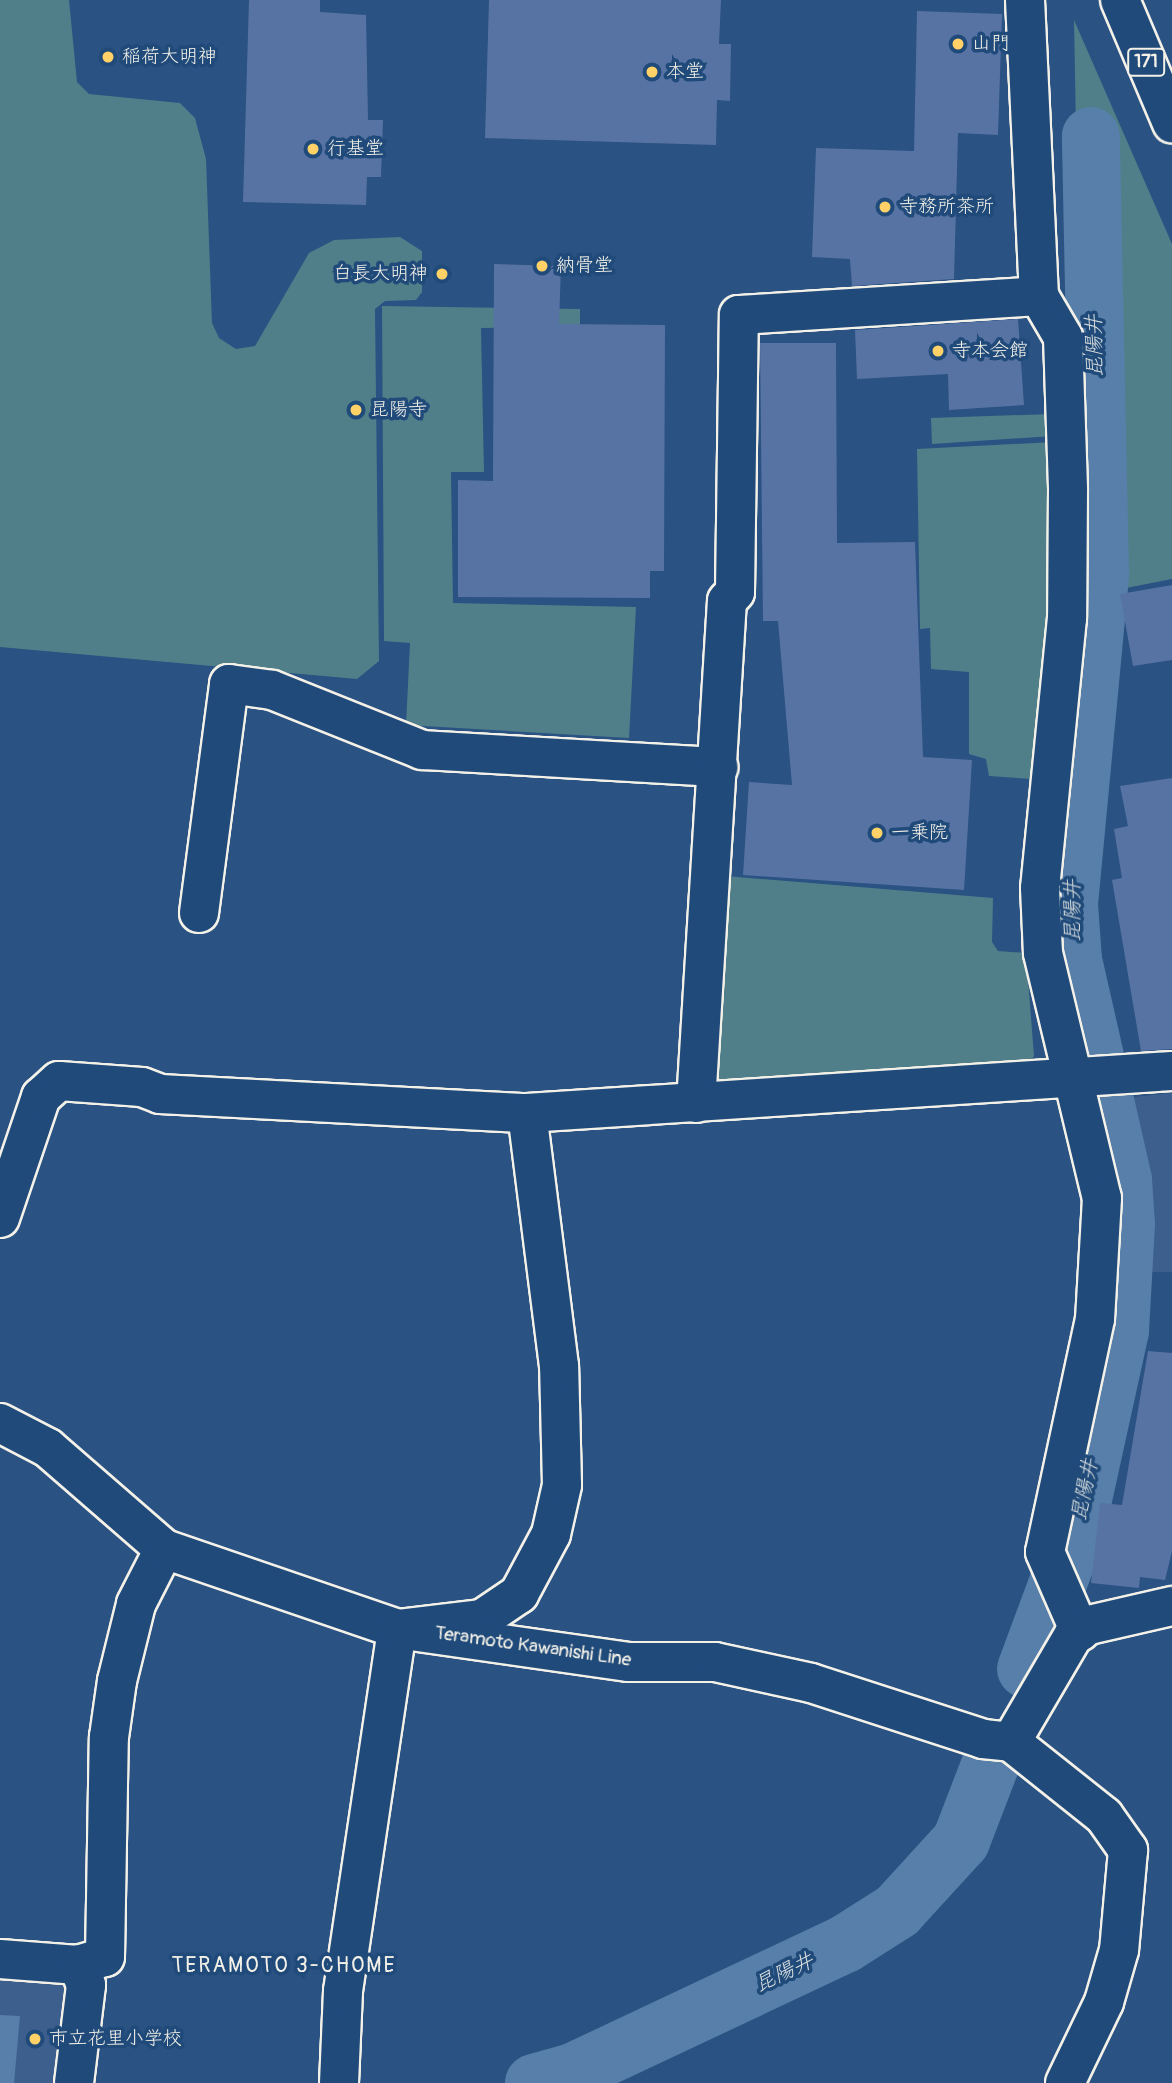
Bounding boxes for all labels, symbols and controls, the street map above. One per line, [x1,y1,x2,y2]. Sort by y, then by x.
place label: 山門 [972,33,1010,55]
marker: 山門 [950,36,966,52]
place label: 稲荷大明神 [122,46,217,68]
road number: 171 [1127,48,1165,76]
marker: 稲荷大明神 [100,49,116,65]
place label: 本堂 [666,61,704,83]
marker: 本堂 [644,64,660,80]
place label: 行基堂 [327,138,384,160]
marker: 行基堂 [305,141,321,157]
place label: 寺務所茶所 [899,196,994,218]
marker: 寺務所茶所 [877,199,893,215]
place label: 納骨堂 [556,255,613,277]
marker: 納骨堂 [534,258,550,274]
place label: 白長大明神 [333,263,428,285]
marker: 白長大明神 [434,266,450,282]
water label: 昆陽井 [1082,314,1108,378]
place label: 寺本会館 [952,340,1028,362]
marker: 寺本会館 [930,343,946,359]
place label: 昆陽寺 [370,399,427,421]
marker: 昆陽寺 [348,402,364,418]
place label: 一乗院 [891,822,948,844]
marker: 一乗院 [869,825,885,841]
water label: 昆陽井 [1060,880,1086,942]
water label: 昆陽井 [1066,1457,1104,1523]
street label: Teramoto Kawanishi Line [433,1622,633,1672]
water label: 昆陽井 [750,1948,818,1998]
district label: TERAMOTO 3-CHOME [174,1953,394,1979]
place label: 市立花里小学校 [49,2028,182,2050]
marker: 市立花里小学校 [27,2031,43,2047]

